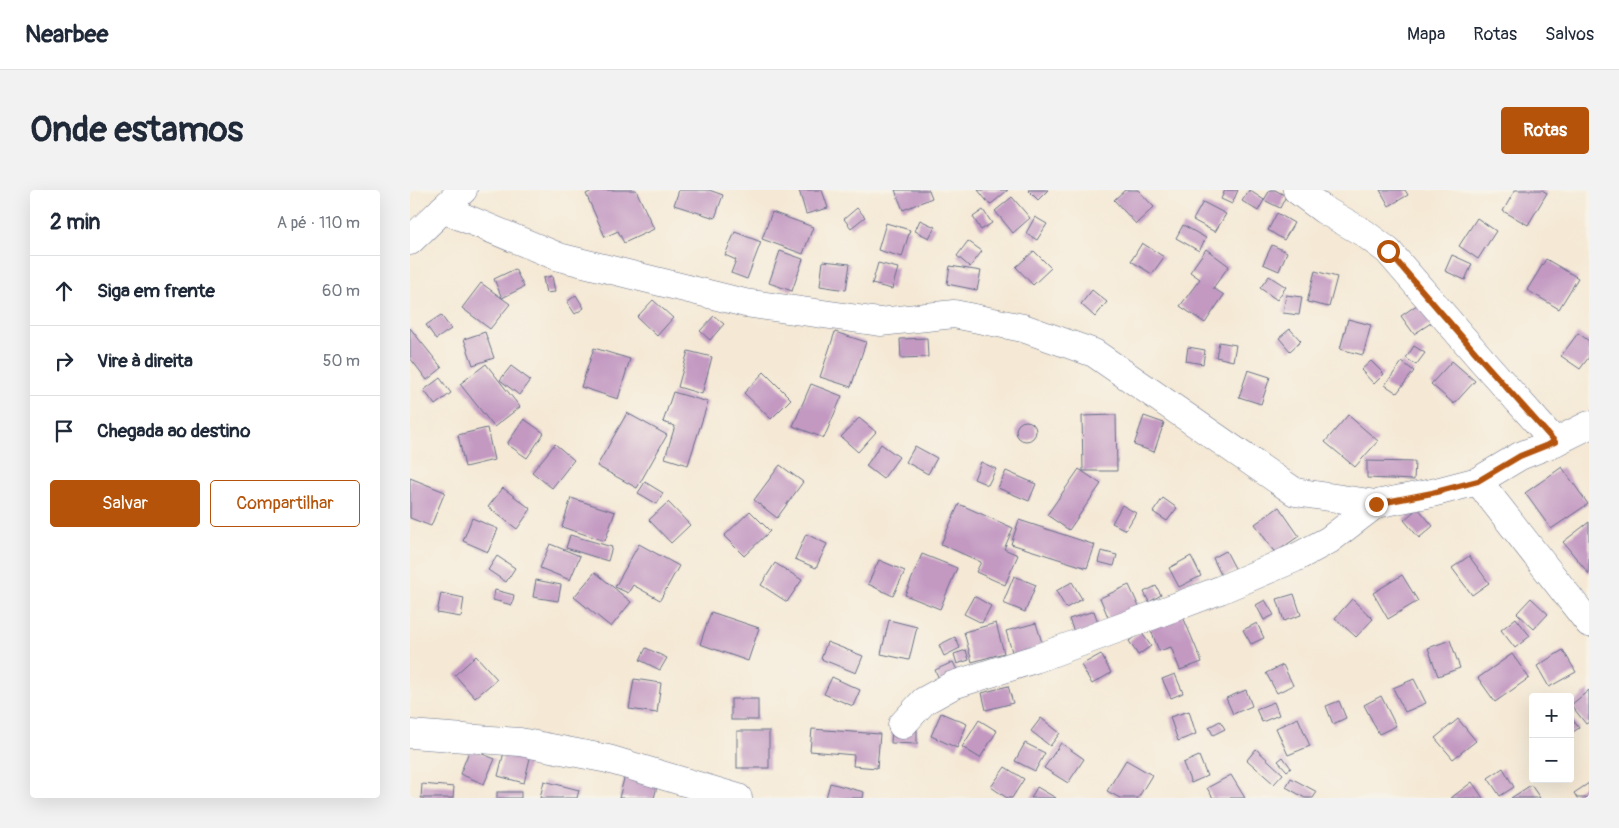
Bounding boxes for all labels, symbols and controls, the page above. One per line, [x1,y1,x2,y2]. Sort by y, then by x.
text: Nearbee [25,20,108,49]
text: Mapa [1407,23,1445,46]
text: Rotas [1473,23,1517,46]
text: Salvos [1545,23,1594,46]
button: Rotas [1501,107,1589,154]
text: Onde estamos [30,108,243,152]
text: 2 min [50,209,100,236]
text: A pé · 110 m [277,213,360,233]
route start [1377,240,1400,263]
icon: ahead [50,277,78,305]
text: Siga em frente [97,279,215,303]
text: 60 m [322,281,360,301]
icon: right [50,347,78,375]
text: Vire à direita [97,349,193,373]
text: 50 m [323,351,360,371]
icon: arrive [50,417,78,445]
text: Chegada ao destino [97,419,250,443]
button: Salvar [50,480,200,527]
button: Compartilhar [210,480,360,527]
route end [1365,493,1388,516]
map controls [1529,693,1574,783]
button: + [1529,693,1574,738]
button: − [1529,738,1574,783]

